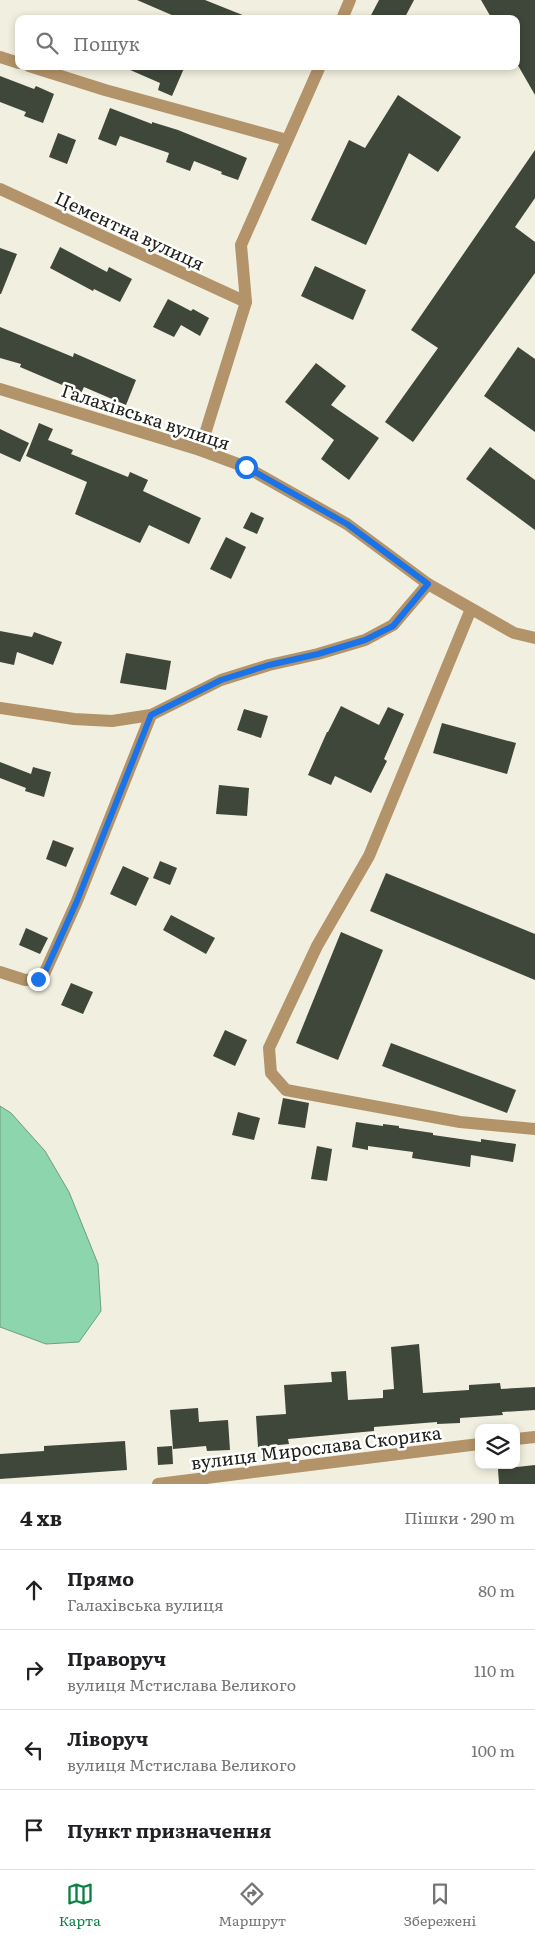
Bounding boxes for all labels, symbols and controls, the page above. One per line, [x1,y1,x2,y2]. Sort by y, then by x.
search box [15,15,520,70]
icon: search [33,29,61,57]
text: Пошук [73,29,140,57]
street label: Цементна вулиця [51,183,209,277]
street label: Галахівська вулиця [58,376,234,456]
route start [235,456,258,479]
route end [27,968,50,991]
street label: вулиця Мирослава Скорика [189,1418,443,1476]
map controls [475,1424,520,1469]
button: layers [475,1424,520,1469]
text: 4 хв [20,1501,62,1532]
text: Пішки · 290 m [404,1505,515,1529]
text: Прямо [67,1564,134,1592]
icon: ahead [20,1576,48,1604]
text: 80 m [478,1578,515,1602]
text: Галахівська вулиця [67,1592,224,1616]
text: Праворуч [67,1644,166,1672]
icon: right [20,1656,48,1684]
text: 110 m [474,1658,515,1682]
text: вулиця Мстислава Великого [67,1672,296,1696]
text: Ліворуч [67,1724,148,1752]
icon: left [20,1736,48,1764]
text: 100 m [471,1738,515,1762]
text: вулиця Мстислава Великого [67,1752,296,1776]
icon: arrive [20,1816,48,1844]
text: Пункт призначення [67,1816,271,1844]
tab: Карта [59,1880,101,1930]
tab: Маршрут [218,1880,286,1930]
tab: Збережені [404,1880,476,1930]

